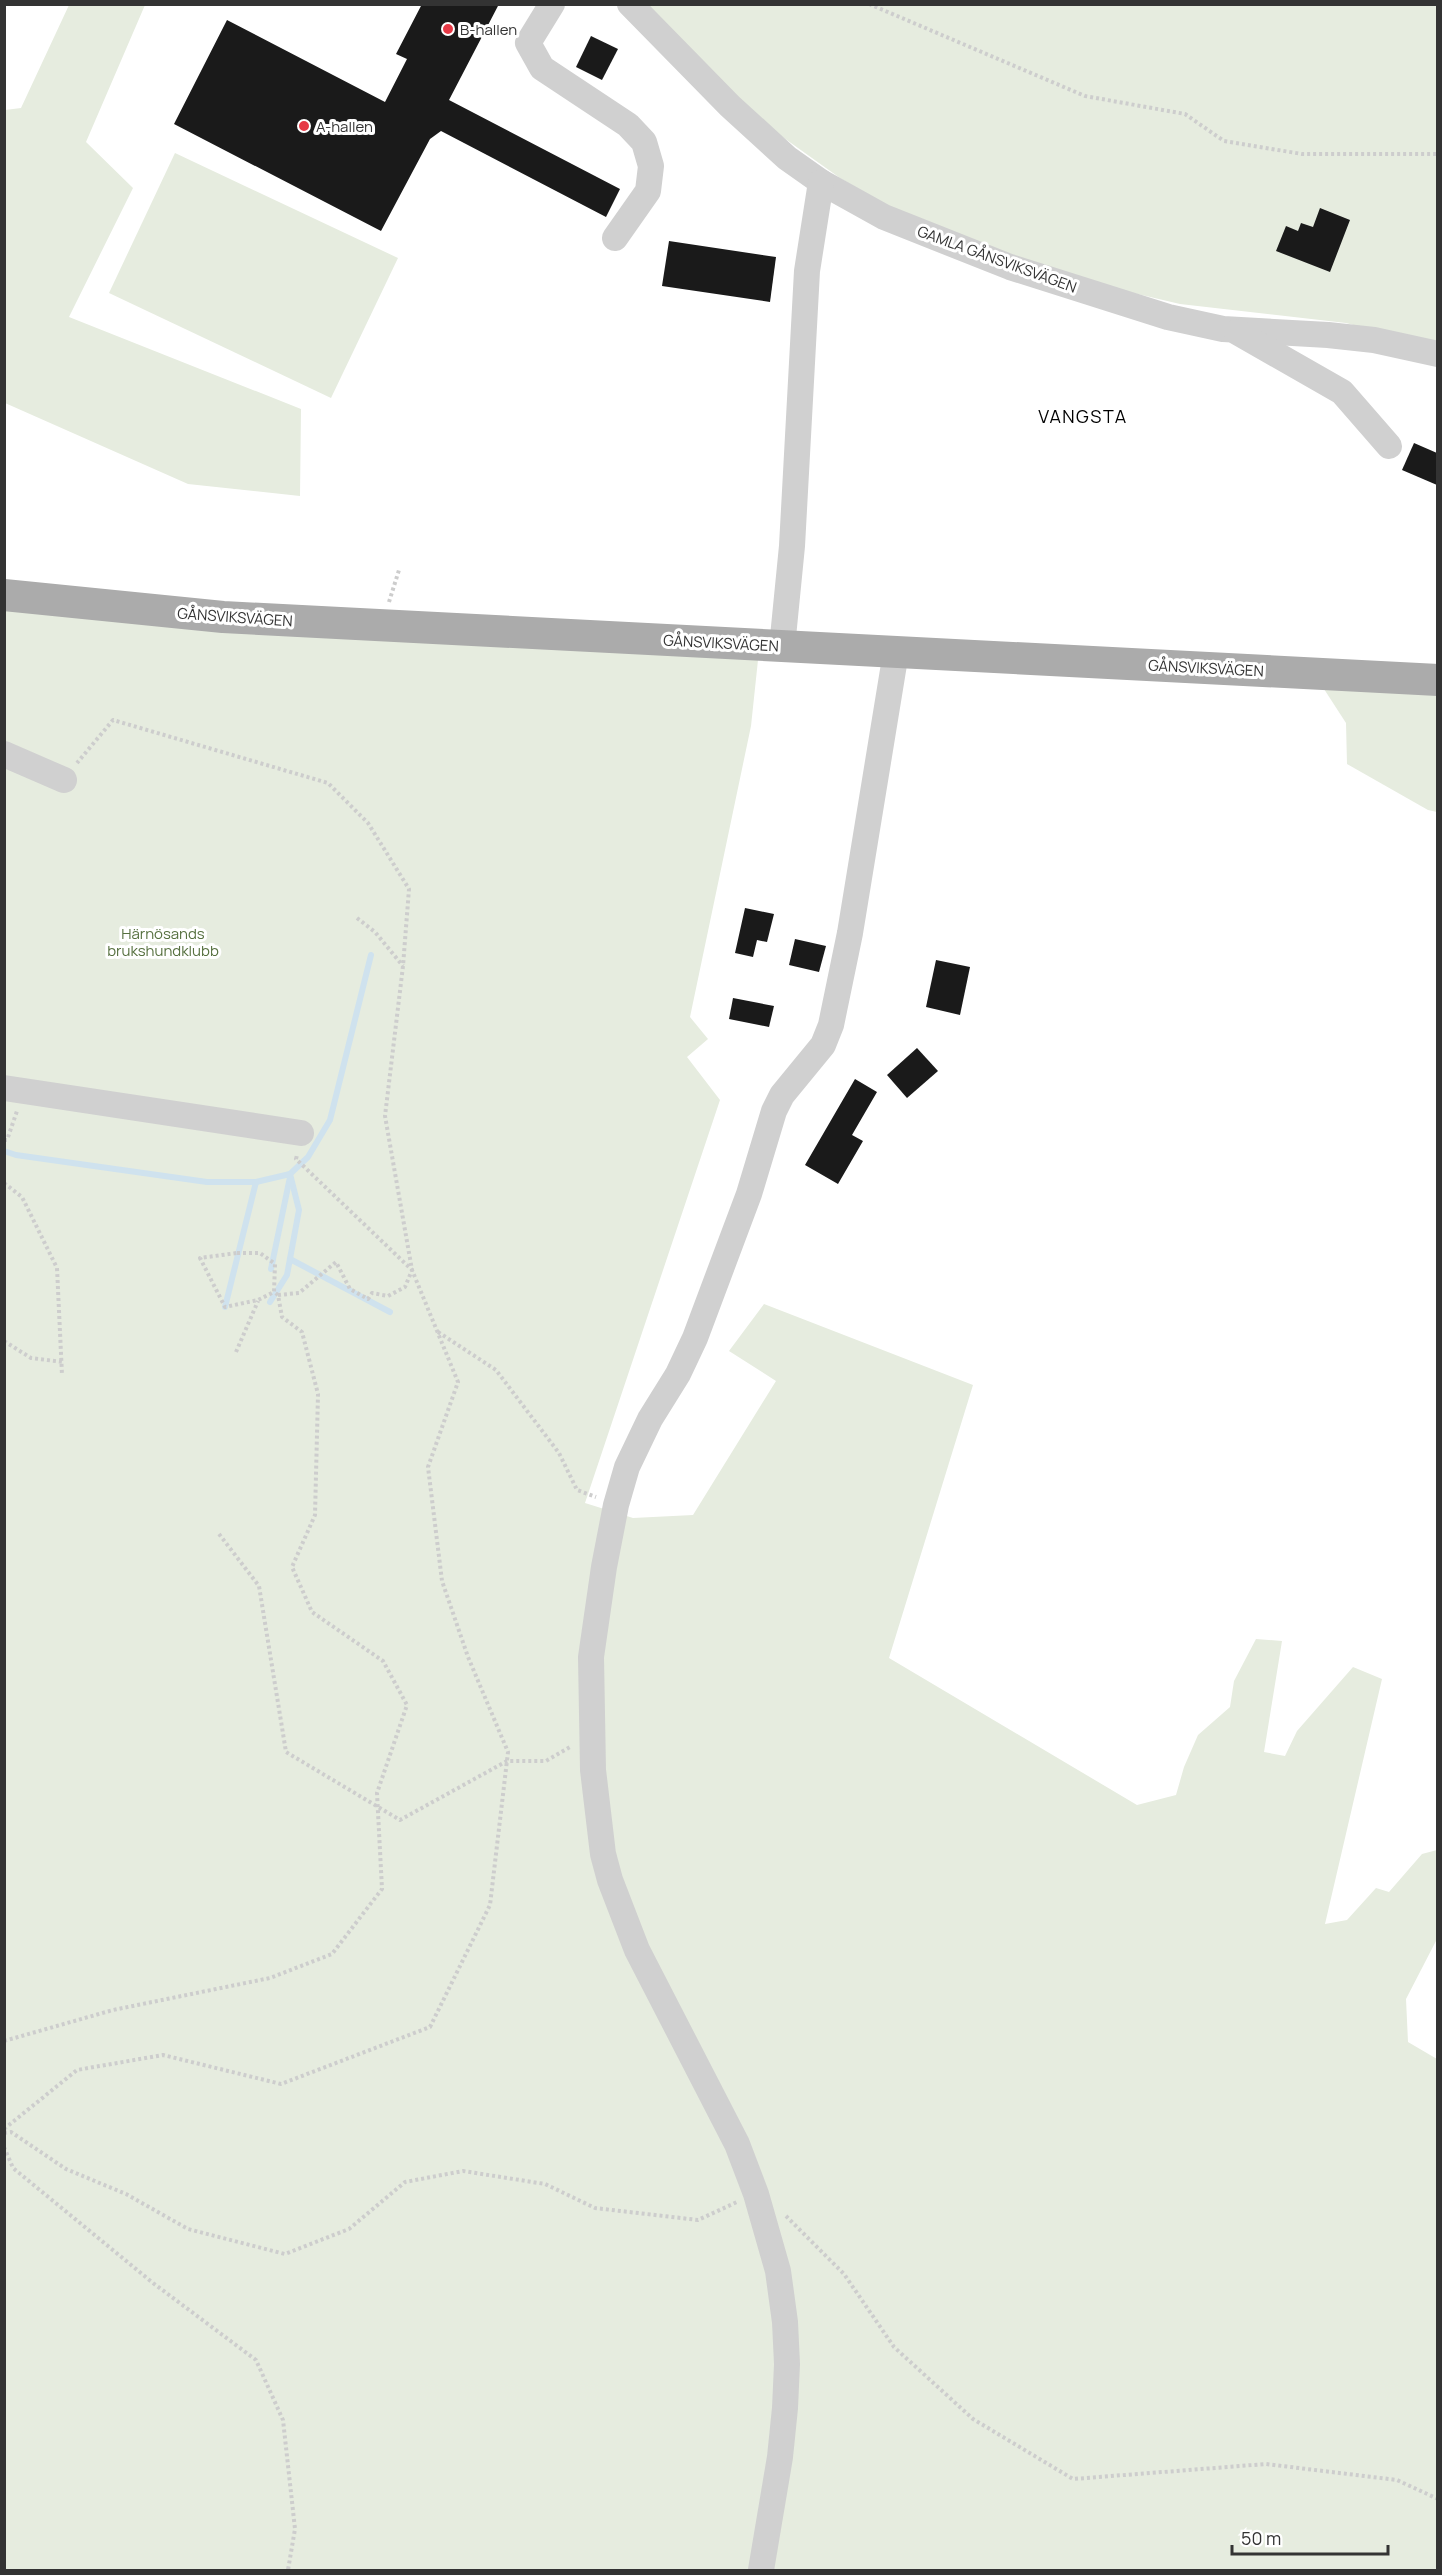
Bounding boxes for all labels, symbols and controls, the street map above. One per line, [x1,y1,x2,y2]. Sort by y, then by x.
place label: B-hallen [460,19,517,40]
marker: B-hallen [441,22,455,36]
place label: A-hallen [316,116,373,137]
marker: A-hallen [297,119,311,133]
street label: GAMLA GÅNSVIKSVÄGEN [914,220,1080,298]
district label: VANGSTA [1038,404,1128,428]
street label: GÅNSVIKSVÄGEN [177,602,293,632]
street label: GÅNSVIKSVÄGEN [663,629,779,657]
street label: GÅNSVIKSVÄGEN [1148,654,1264,682]
park label: Härnösands brukshundklubb [107,923,219,961]
scale bar [1232,2518,1388,2556]
text: 50 m [1241,2526,1281,2550]

